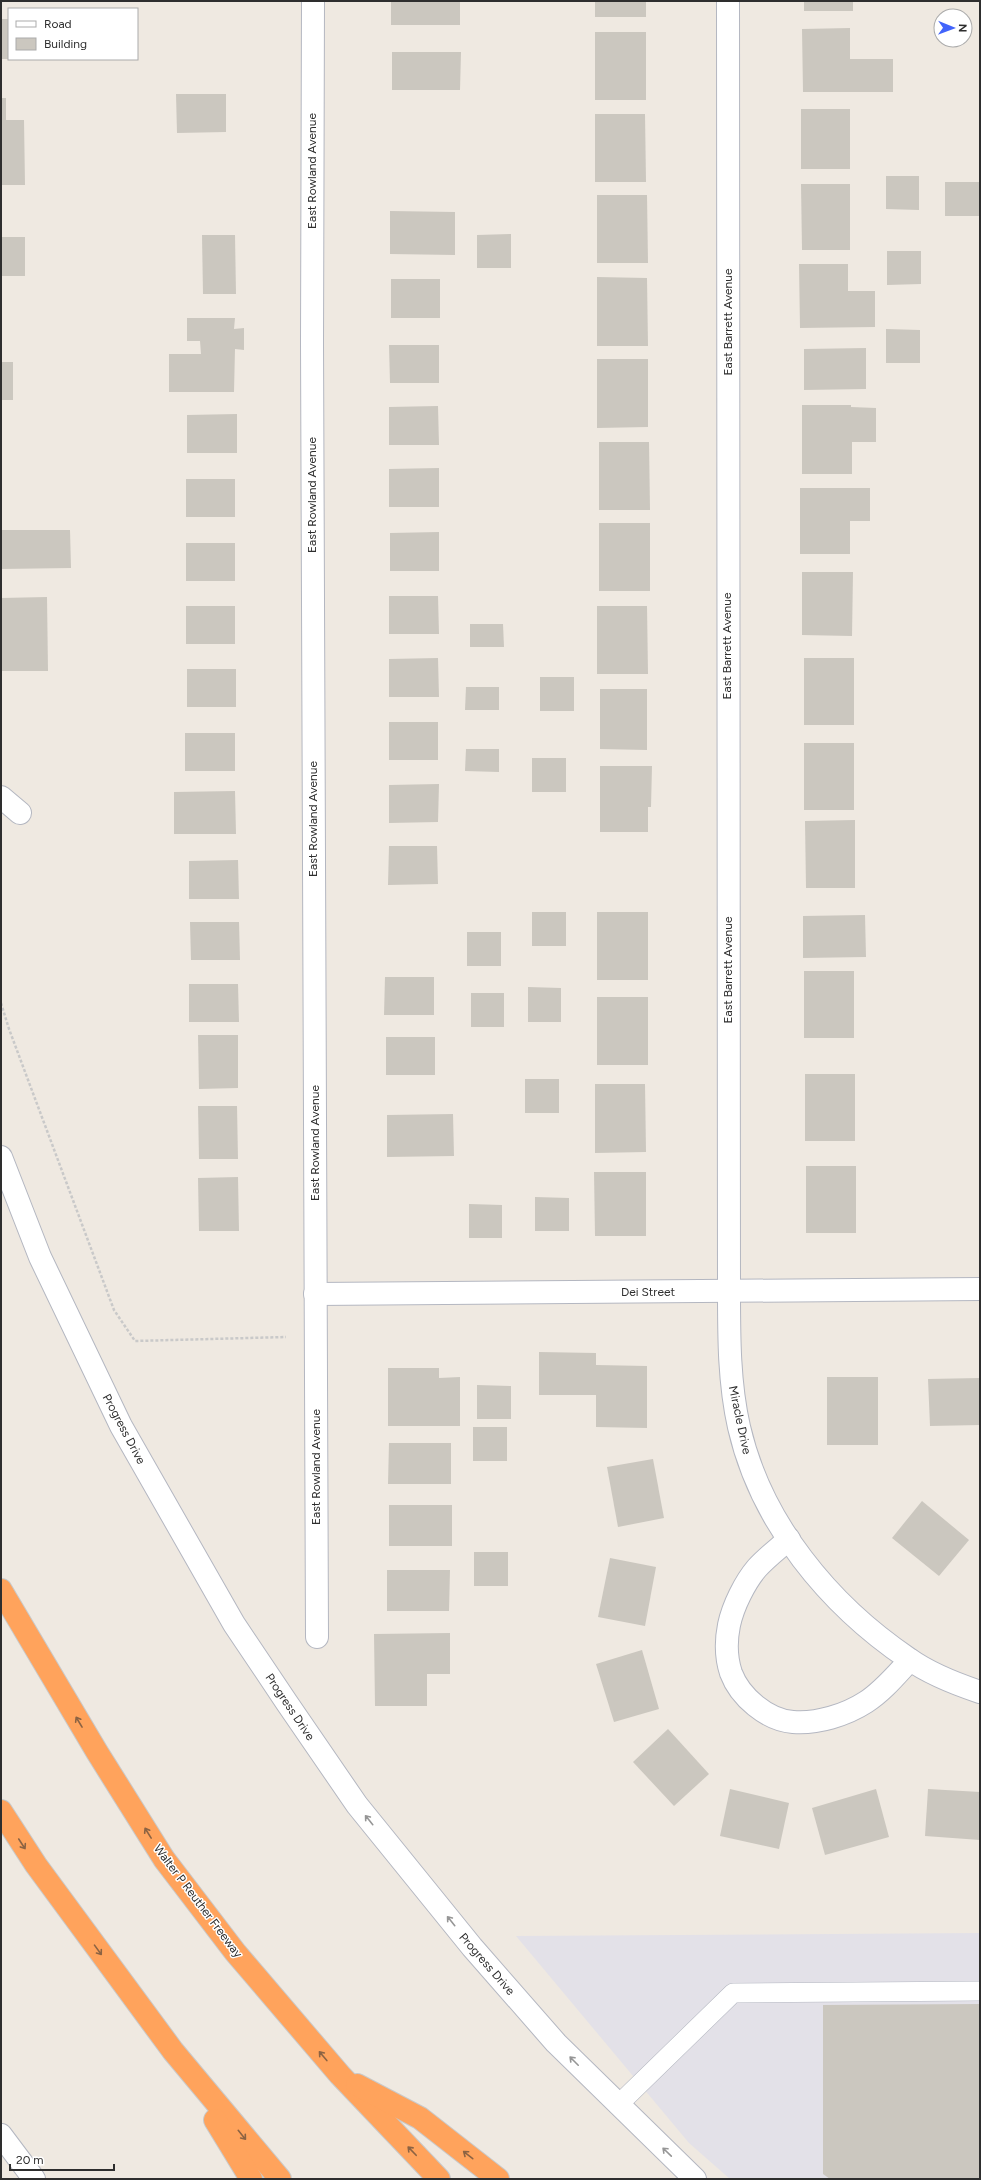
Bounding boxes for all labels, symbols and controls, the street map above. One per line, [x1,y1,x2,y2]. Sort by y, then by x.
legend [8,8,138,60]
north arrow [933,8,973,48]
text: Road [44,17,72,31]
text: N [956,24,969,33]
text: Building [44,37,87,51]
street label: East Rowland Avenue [305,113,319,229]
street label: East Barrett Avenue [721,268,735,376]
street label: East Rowland Avenue [305,437,319,553]
street label: East Barrett Avenue [720,592,734,700]
street label: East Rowland Avenue [306,761,320,877]
street label: East Barrett Avenue [721,916,735,1024]
street label: East Rowland Avenue [308,1085,322,1201]
street label: Dei Street [621,1285,676,1299]
street label: Miracle Drive [726,1385,754,1456]
street label: Progress Drive [100,1392,149,1467]
street label: East Rowland Avenue [309,1409,323,1525]
street label: Progress Drive [263,1671,318,1743]
one-way arrow [75,1716,83,1728]
one-way arrow [365,1815,374,1826]
one-way arrow [144,1828,152,1839]
one-way arrow [18,1838,26,1849]
street label: Walter P Reuther Freeway [151,1842,246,1961]
one-way arrow [447,1916,456,1927]
street label: Progress Drive [456,1930,518,1998]
one-way arrow [94,1944,102,1955]
one-way arrow [319,2051,328,2061]
one-way arrow [569,2056,579,2066]
one-way arrow [237,2130,246,2141]
scale bar [10,2146,114,2172]
one-way arrow [407,2146,417,2156]
one-way arrow [662,2148,672,2157]
one-way arrow [462,2151,473,2159]
text: 20 m [16,2153,44,2167]

